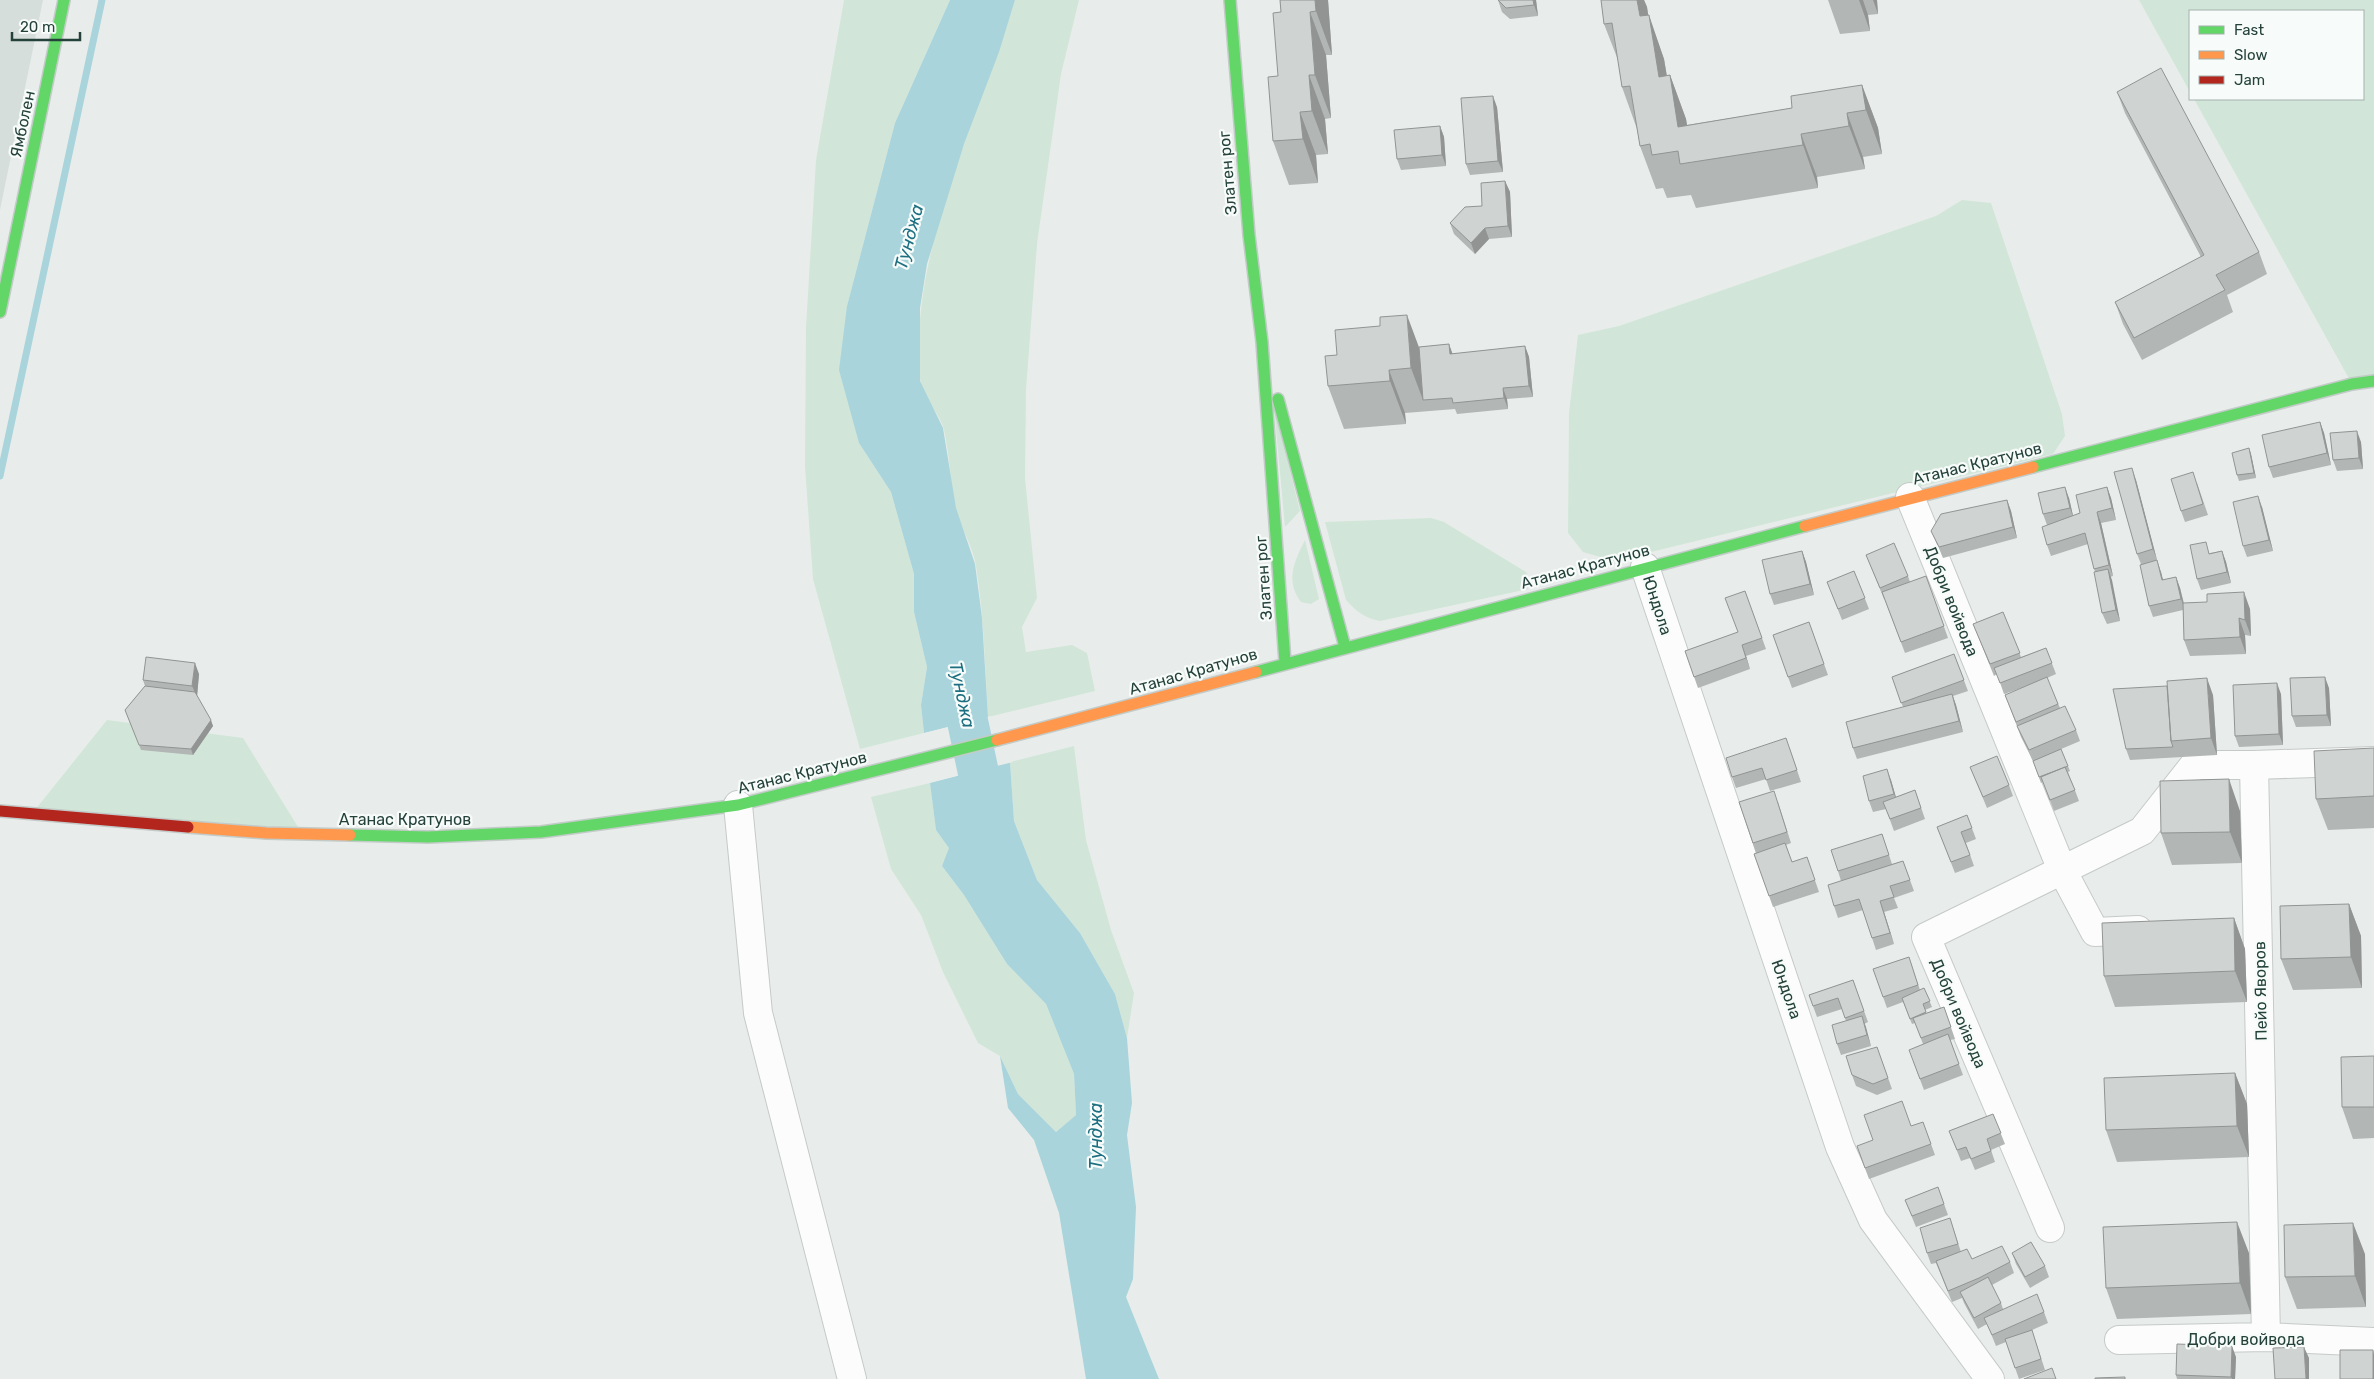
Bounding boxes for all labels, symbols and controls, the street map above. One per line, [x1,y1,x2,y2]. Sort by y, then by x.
scale bar [12,10,80,42]
legend [2189,10,2364,100]
text: 20 m [20,18,55,36]
text: Fast [2234,21,2264,39]
text: Slow [2234,46,2267,64]
text: Jam [2234,71,2265,89]
street label: Ямболен [6,89,39,159]
street label: Златен рог [1214,130,1241,216]
water label: Тунджа [890,201,928,272]
street label: Атанас Кратунов [1911,438,2044,489]
street label: Златен рог [1251,535,1276,621]
street label: Атанас Кратунов [1519,540,1652,593]
street label: Добри войвода [1921,543,1982,659]
street label: Юндола [1639,573,1676,637]
street label: Атанас Кратунов [1127,644,1259,699]
water label: Тунджа [944,660,980,730]
street label: Атанас Кратунов [736,747,869,798]
street label: Атанас Кратунов [339,810,471,829]
street label: Пейо Яворов [2250,941,2271,1041]
street label: Добри войвода [1927,955,1990,1071]
street label: Юндола [1767,957,1806,1021]
water label: Тунджа [1085,1102,1107,1169]
street label: Добри войвода [2187,1330,2305,1349]

